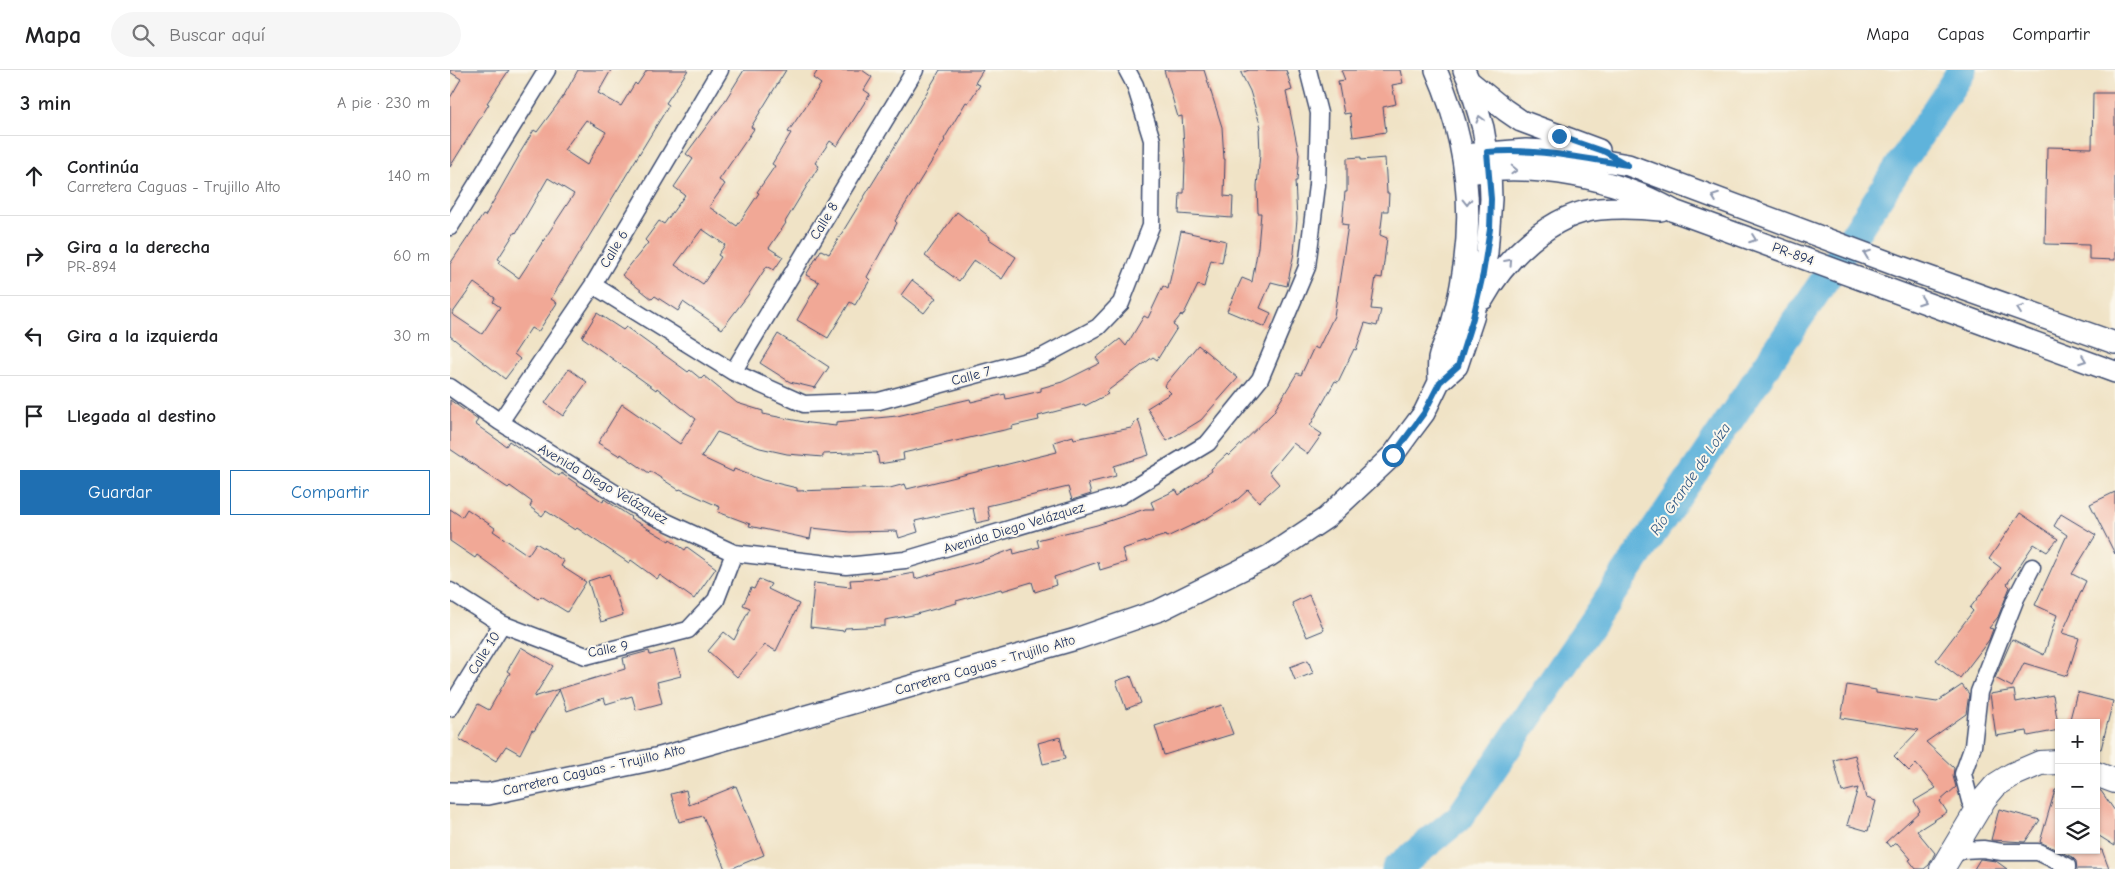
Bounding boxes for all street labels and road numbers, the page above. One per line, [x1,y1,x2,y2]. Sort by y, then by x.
street label: Calle 8 [806,199,842,243]
street label: Calle 6 [596,227,632,271]
street label: PR-894 [1770,239,1816,269]
street label: Calle 7 [949,362,993,389]
street label: Avenida Diego Velázquez [535,440,671,528]
street label: Avenida Diego Velázquez [941,498,1087,558]
street label: Calle 10 [464,628,504,678]
street label: Carretera Caguas - Trujillo Alto [893,631,1077,699]
street label: Calle 9 [586,637,630,661]
street label: Carretera Caguas - Trujillo Alto [501,741,687,799]

